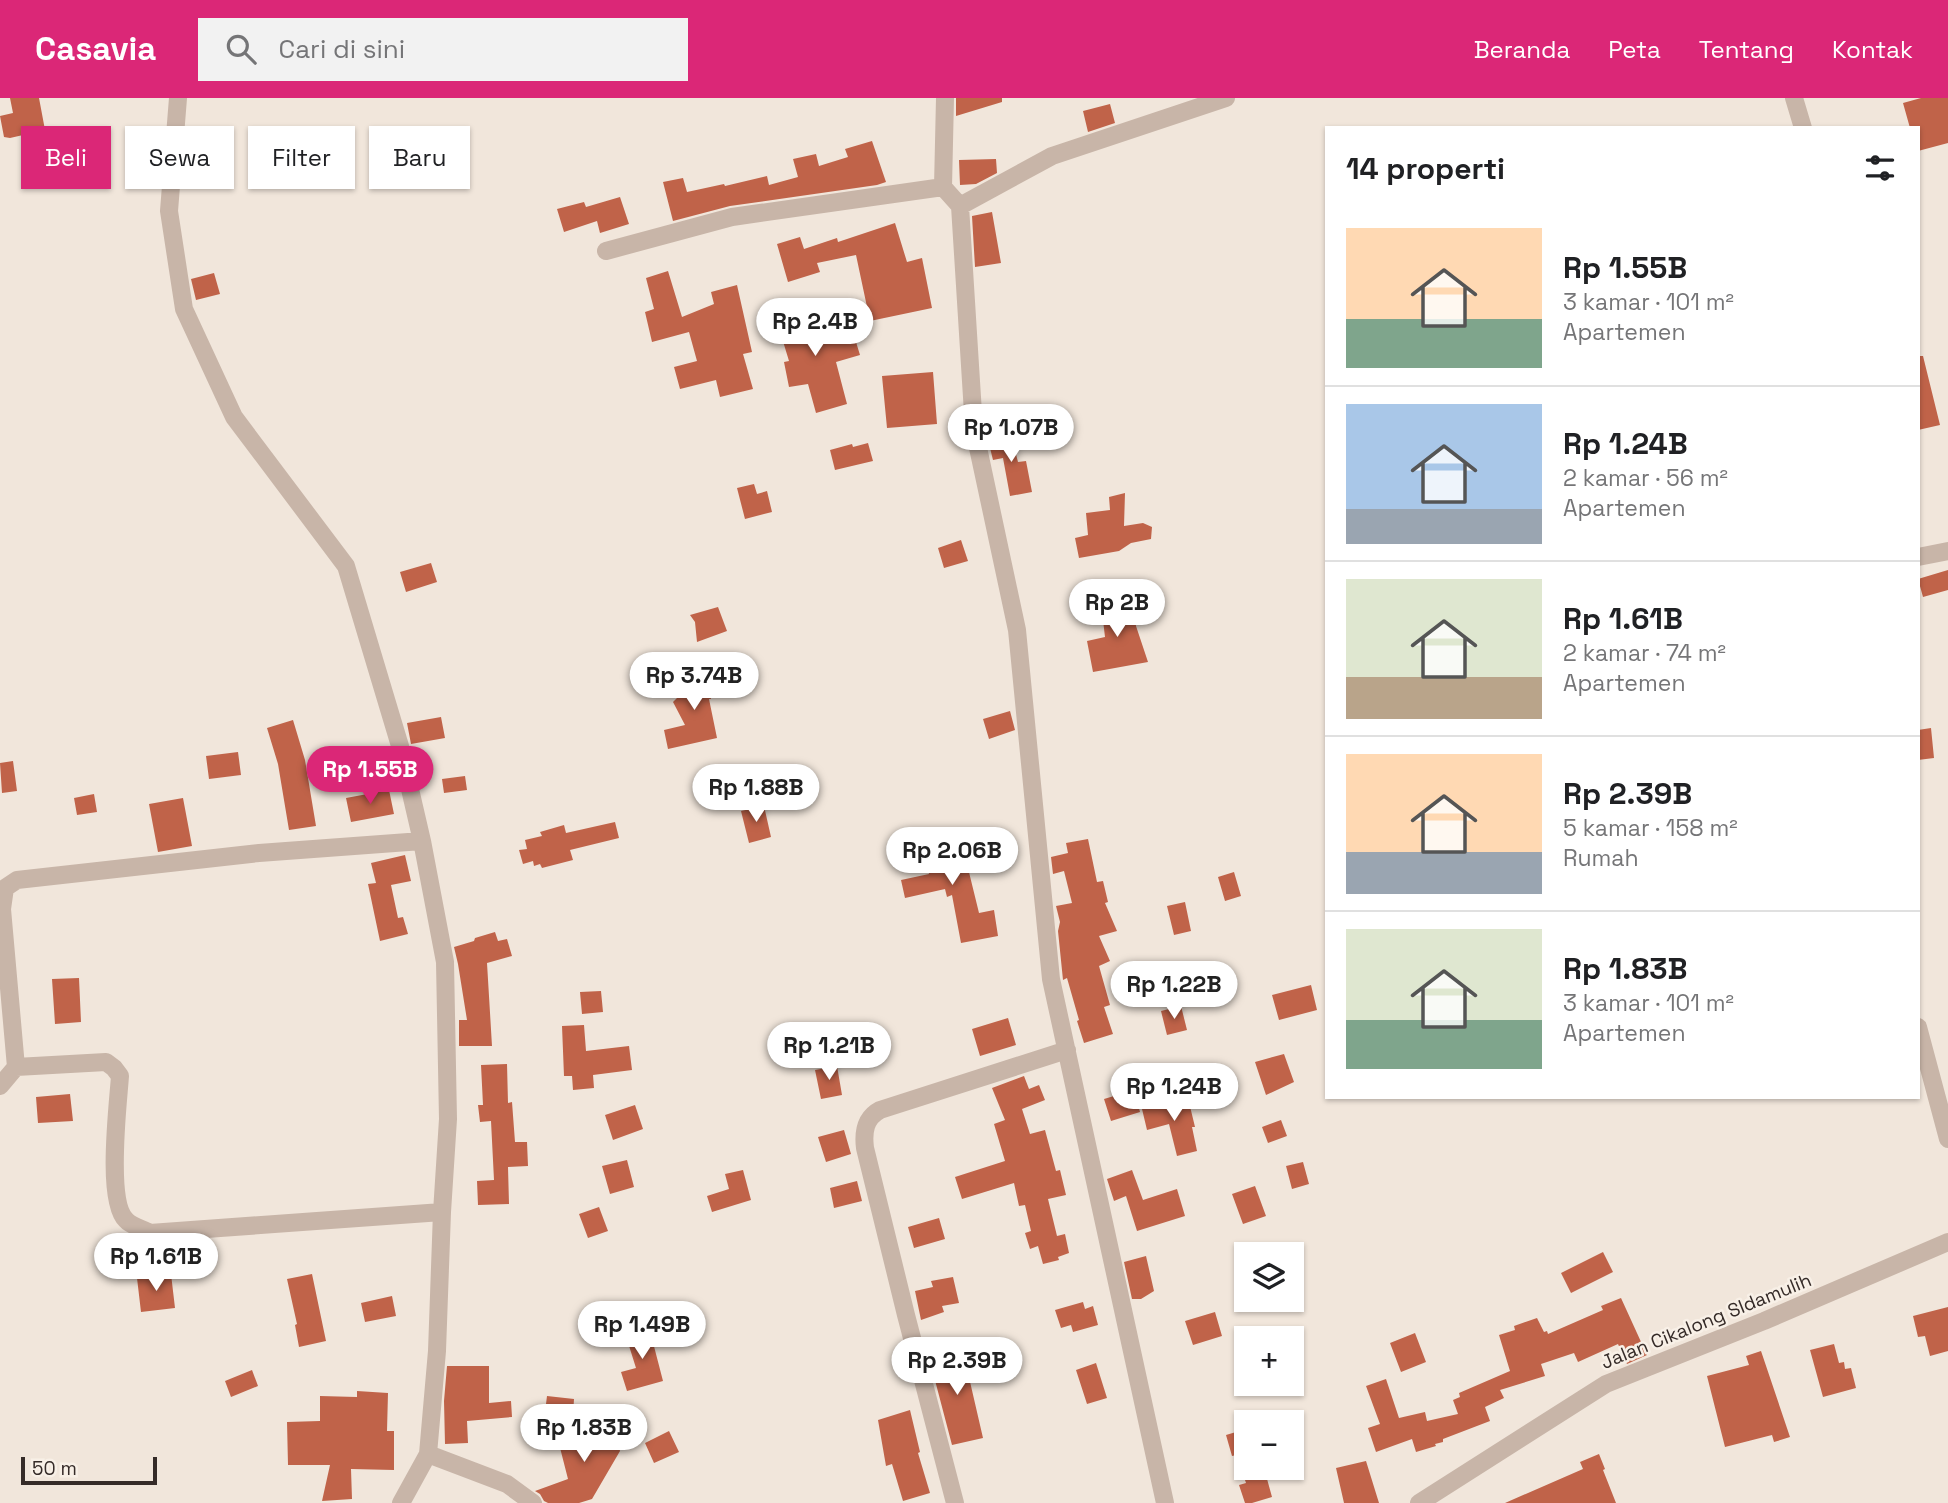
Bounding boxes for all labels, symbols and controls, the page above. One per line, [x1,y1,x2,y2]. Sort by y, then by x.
search box [198,18,688,81]
text: Casavia [35,28,156,70]
icon: search [222,30,260,68]
text: Cari di sini [278,32,405,66]
text: Beranda [1474,34,1570,65]
text: Peta [1608,34,1661,65]
text: Tentang [1699,34,1794,65]
text: Kontak [1832,34,1913,65]
chip: Beli [21,126,111,189]
chip: Sewa [125,126,234,189]
chip: Filter [248,126,355,189]
chip: Baru [369,126,470,189]
text: 14 properti [1346,149,1505,188]
icon: filters [1861,149,1899,187]
text: Rp 1.55B [1563,248,1687,287]
icon: home [1402,256,1486,340]
text: 3 kamar · 101 m² [1563,287,1734,317]
pin: Rp 2.4B [750,299,880,358]
text: Rp 2.4B [772,306,858,336]
text: Apartemen [1563,317,1685,347]
pin: Rp 1.07B [939,404,1083,464]
text: Rp 1.07B [964,412,1058,442]
text: Rp 1.24B [1563,424,1688,463]
icon: home [1402,432,1486,516]
text: 2 kamar · 56 m² [1563,463,1728,493]
text: Apartemen [1563,493,1685,523]
pin: Rp 2B [1068,580,1166,639]
text: Rp 2B [1085,587,1149,617]
text: Rp 1.61B [1563,599,1683,638]
icon: home [1402,607,1486,691]
text: 2 kamar · 74 m² [1563,638,1726,668]
pin: Rp 3.74B [622,652,766,712]
text: Rp 3.74B [646,660,742,690]
text: Apartemen [1563,668,1685,698]
pin: Rp 1.55B [298,746,442,806]
text: Rp 1.55B [322,754,418,784]
pin: Rp 1.88B [684,764,828,824]
text: Rp 1.88B [708,772,804,802]
text: Rp 2.39B [1563,774,1692,813]
icon: home [1402,782,1486,866]
text: 5 kamar · 158 m² [1563,813,1738,843]
pin: Rp 2.06B [880,828,1024,887]
text: Rp 2.06B [902,835,1002,865]
text: Rumah [1563,843,1639,873]
text: Rp 1.83B [1563,949,1687,988]
icon: home [1402,957,1486,1041]
pin: Rp 1.22B [1102,962,1246,1021]
text: Rp 1.22B [1127,969,1221,999]
text: 3 kamar · 101 m² [1563,988,1734,1018]
text: Apartemen [1563,1018,1685,1048]
pin: Rp 1.21B [757,1023,901,1082]
text: Rp 1.21B [783,1030,875,1060]
pin: Rp 1.24B [1102,1063,1246,1123]
text: Rp 1.24B [1126,1071,1222,1101]
pin: Rp 1.61B [84,1234,228,1293]
text: Rp 1.61B [110,1241,202,1271]
map controls [1234,1242,1304,1480]
button: layers [1234,1242,1304,1312]
street label: Jalan Cikalong SIdamulih [1597,1267,1815,1375]
pin: Rp 1.49B [570,1302,714,1361]
text: Rp 1.49B [594,1309,690,1339]
button: + [1234,1326,1304,1396]
pin: Rp 2.39B [885,1338,1029,1397]
text: Rp 2.39B [907,1345,1007,1375]
pin: Rp 1.83B [512,1404,656,1464]
button: − [1234,1410,1304,1480]
text: Rp 1.83B [536,1412,632,1442]
scale bar [21,1454,158,1486]
text: 50 m [32,1456,77,1481]

